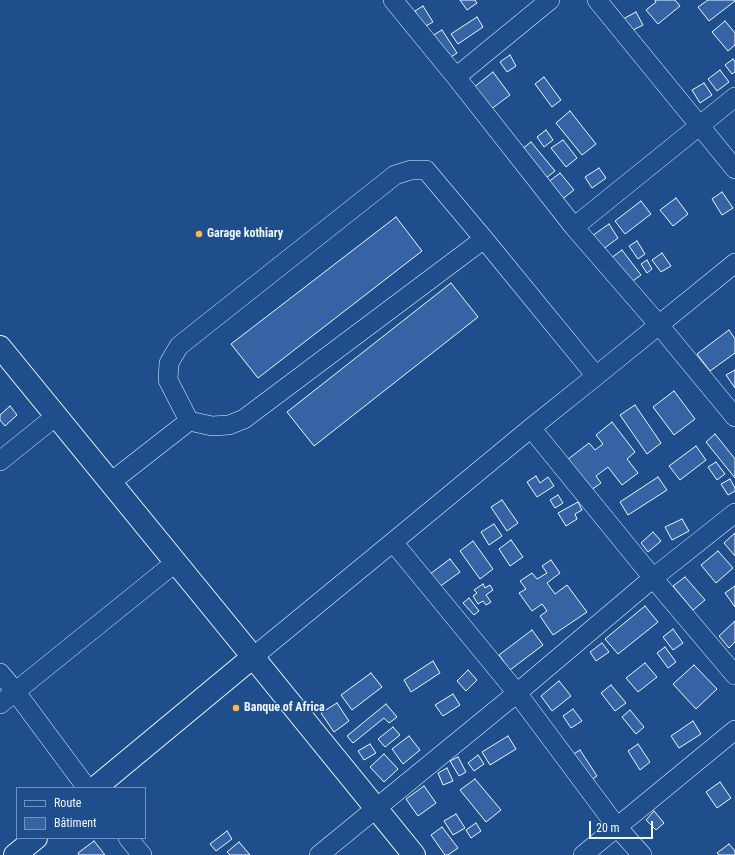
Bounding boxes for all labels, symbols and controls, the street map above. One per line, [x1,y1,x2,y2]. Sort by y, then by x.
place label: Garage kothiary [207,227,283,241]
marker: Garage kothiary [194,229,204,239]
place label: Banque of Africa [244,701,325,715]
marker: Banque of Africa [231,703,241,713]
legend [16,787,146,839]
text: Route [54,796,81,810]
scale bar [591,813,655,839]
text: Bâtiment [54,816,97,830]
text: 20 m [596,821,620,835]

